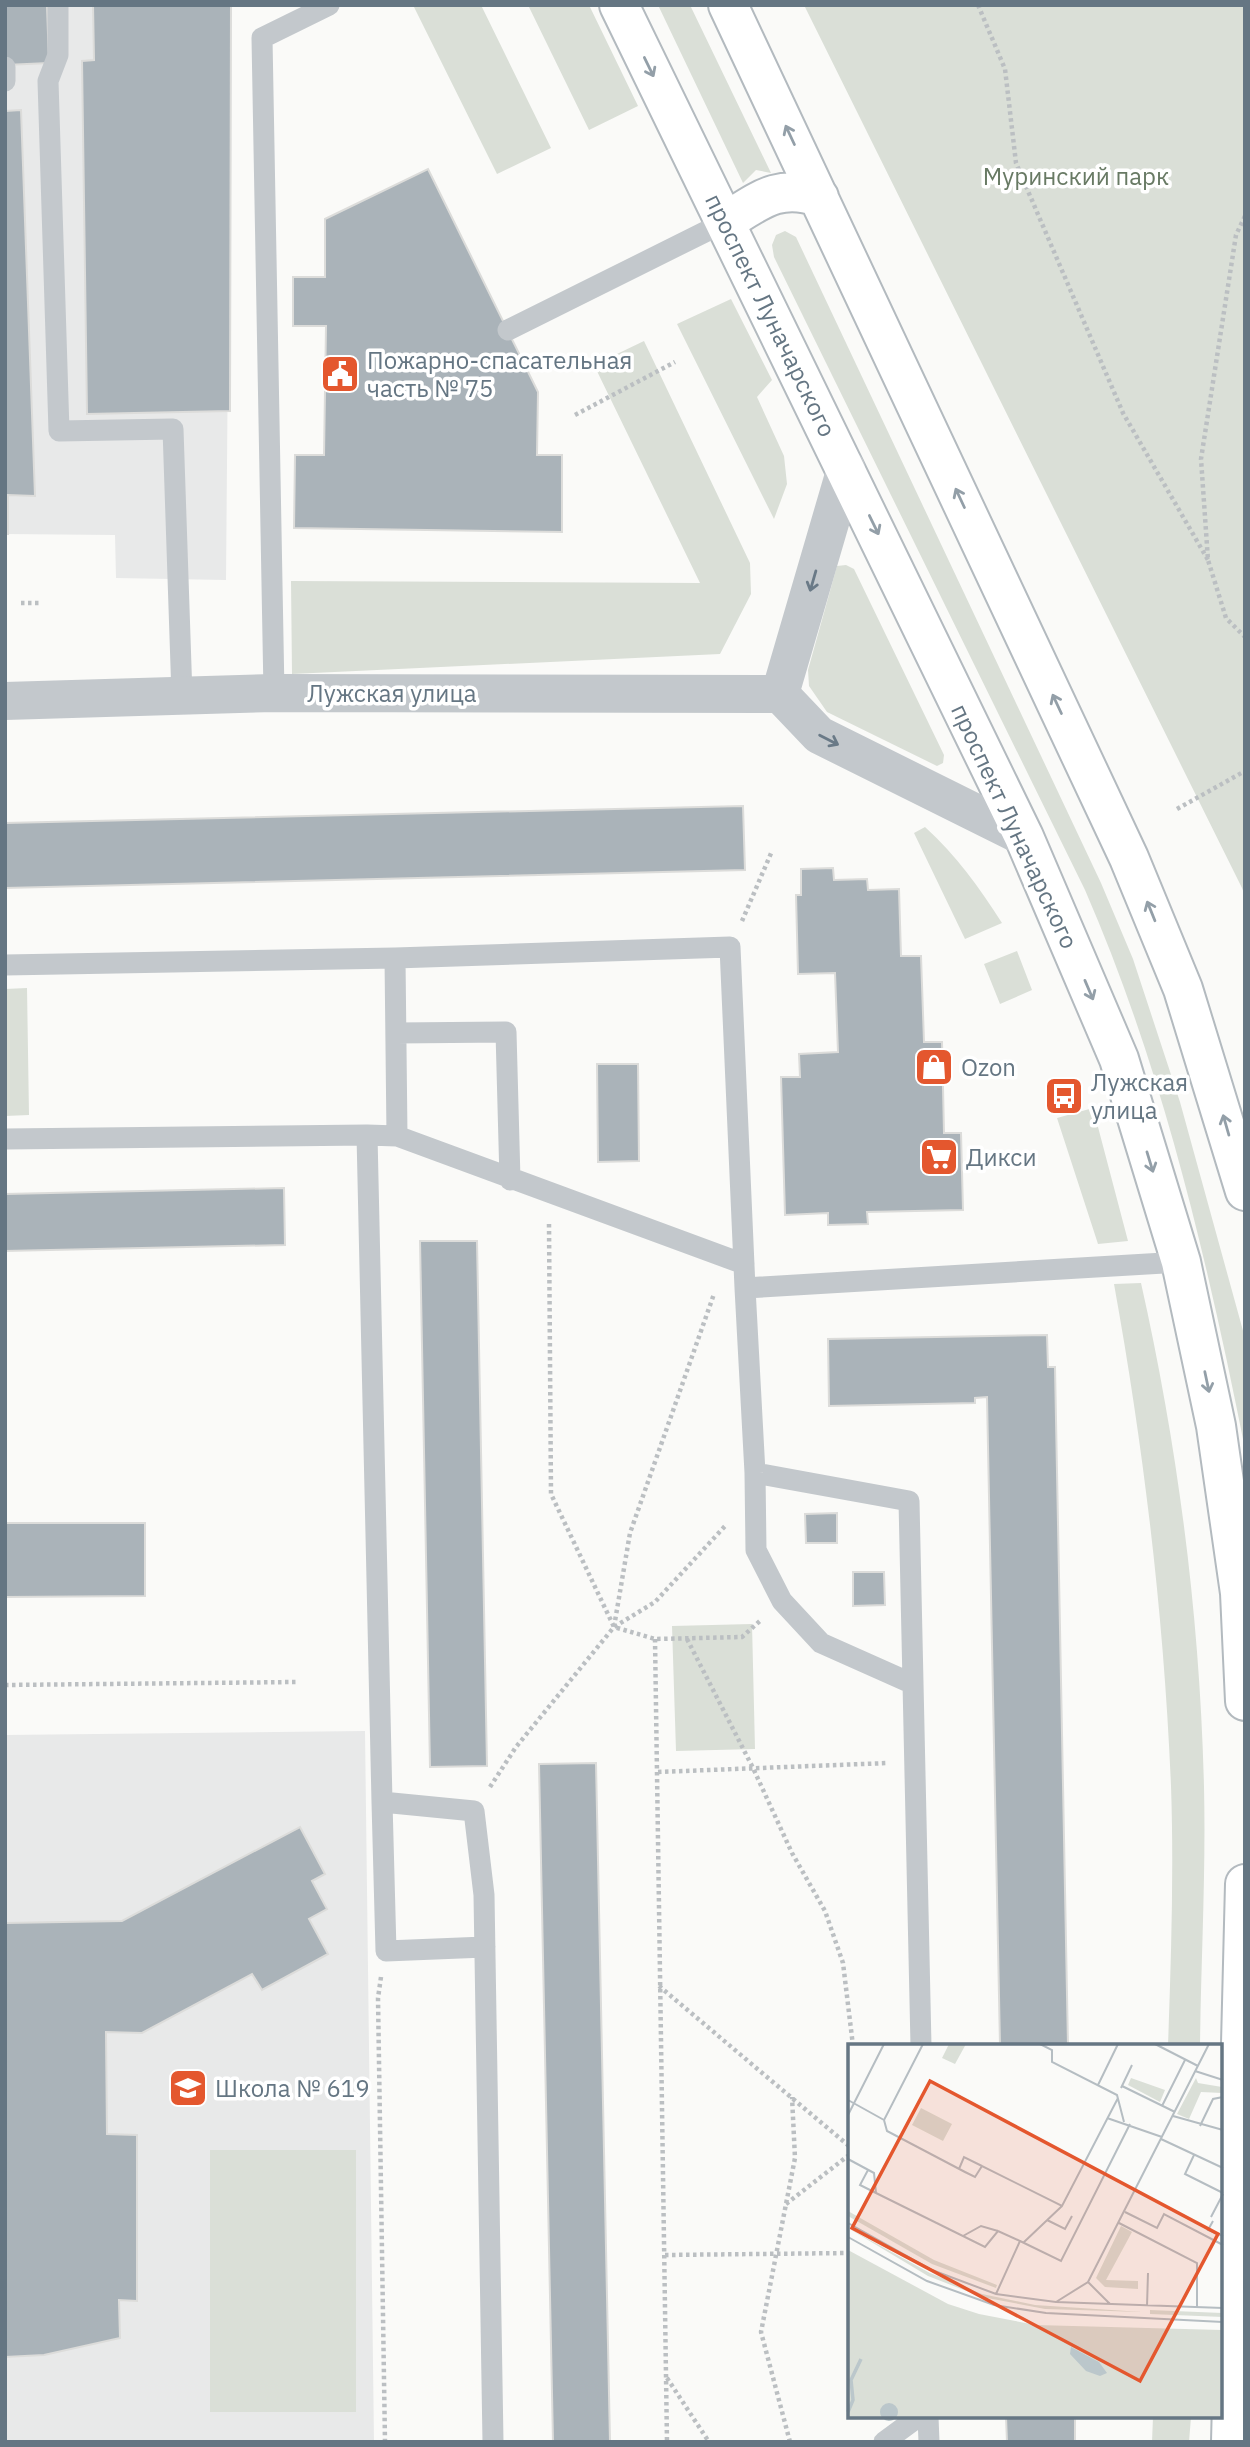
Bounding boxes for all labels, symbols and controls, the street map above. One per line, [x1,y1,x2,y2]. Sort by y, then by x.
one-way arrow [643,56,656,77]
one-way arrow [782,125,796,146]
park label: Муринский парк [983,160,1169,192]
street label: проспект Луначарского [698,188,844,442]
place label: Пожарно-спасательная часть № 75 [367,344,632,404]
public building icon: Пожарно-спасательная часть № 75 [319,353,361,395]
one-way arrow [953,488,966,509]
one-way arrow [867,514,881,535]
one-way arrow [806,569,819,591]
street label: Лужская улица [307,677,477,709]
one-way arrow [1050,694,1063,715]
street label: проспект Луначарского [944,698,1086,954]
one-way arrow [818,734,839,748]
one-way arrow [1144,900,1157,922]
one-way arrow [1083,979,1096,1001]
shop icon: Ozon [913,1046,955,1088]
place label: Ozon [961,1051,1016,1083]
place label: Лужская улица [1091,1066,1188,1126]
bus stop icon: Лужская улица [1043,1075,1085,1117]
one-way arrow [1219,1114,1232,1137]
supermarket icon: Дикси [918,1136,960,1178]
place label: Дикси [966,1141,1037,1173]
one-way arrow [1145,1151,1158,1173]
one-way arrow [1201,1370,1214,1393]
inset map [848,2044,1222,2419]
school or university icon: Школа № 619 [167,2067,209,2109]
place label: Школа № 619 [215,2072,370,2104]

